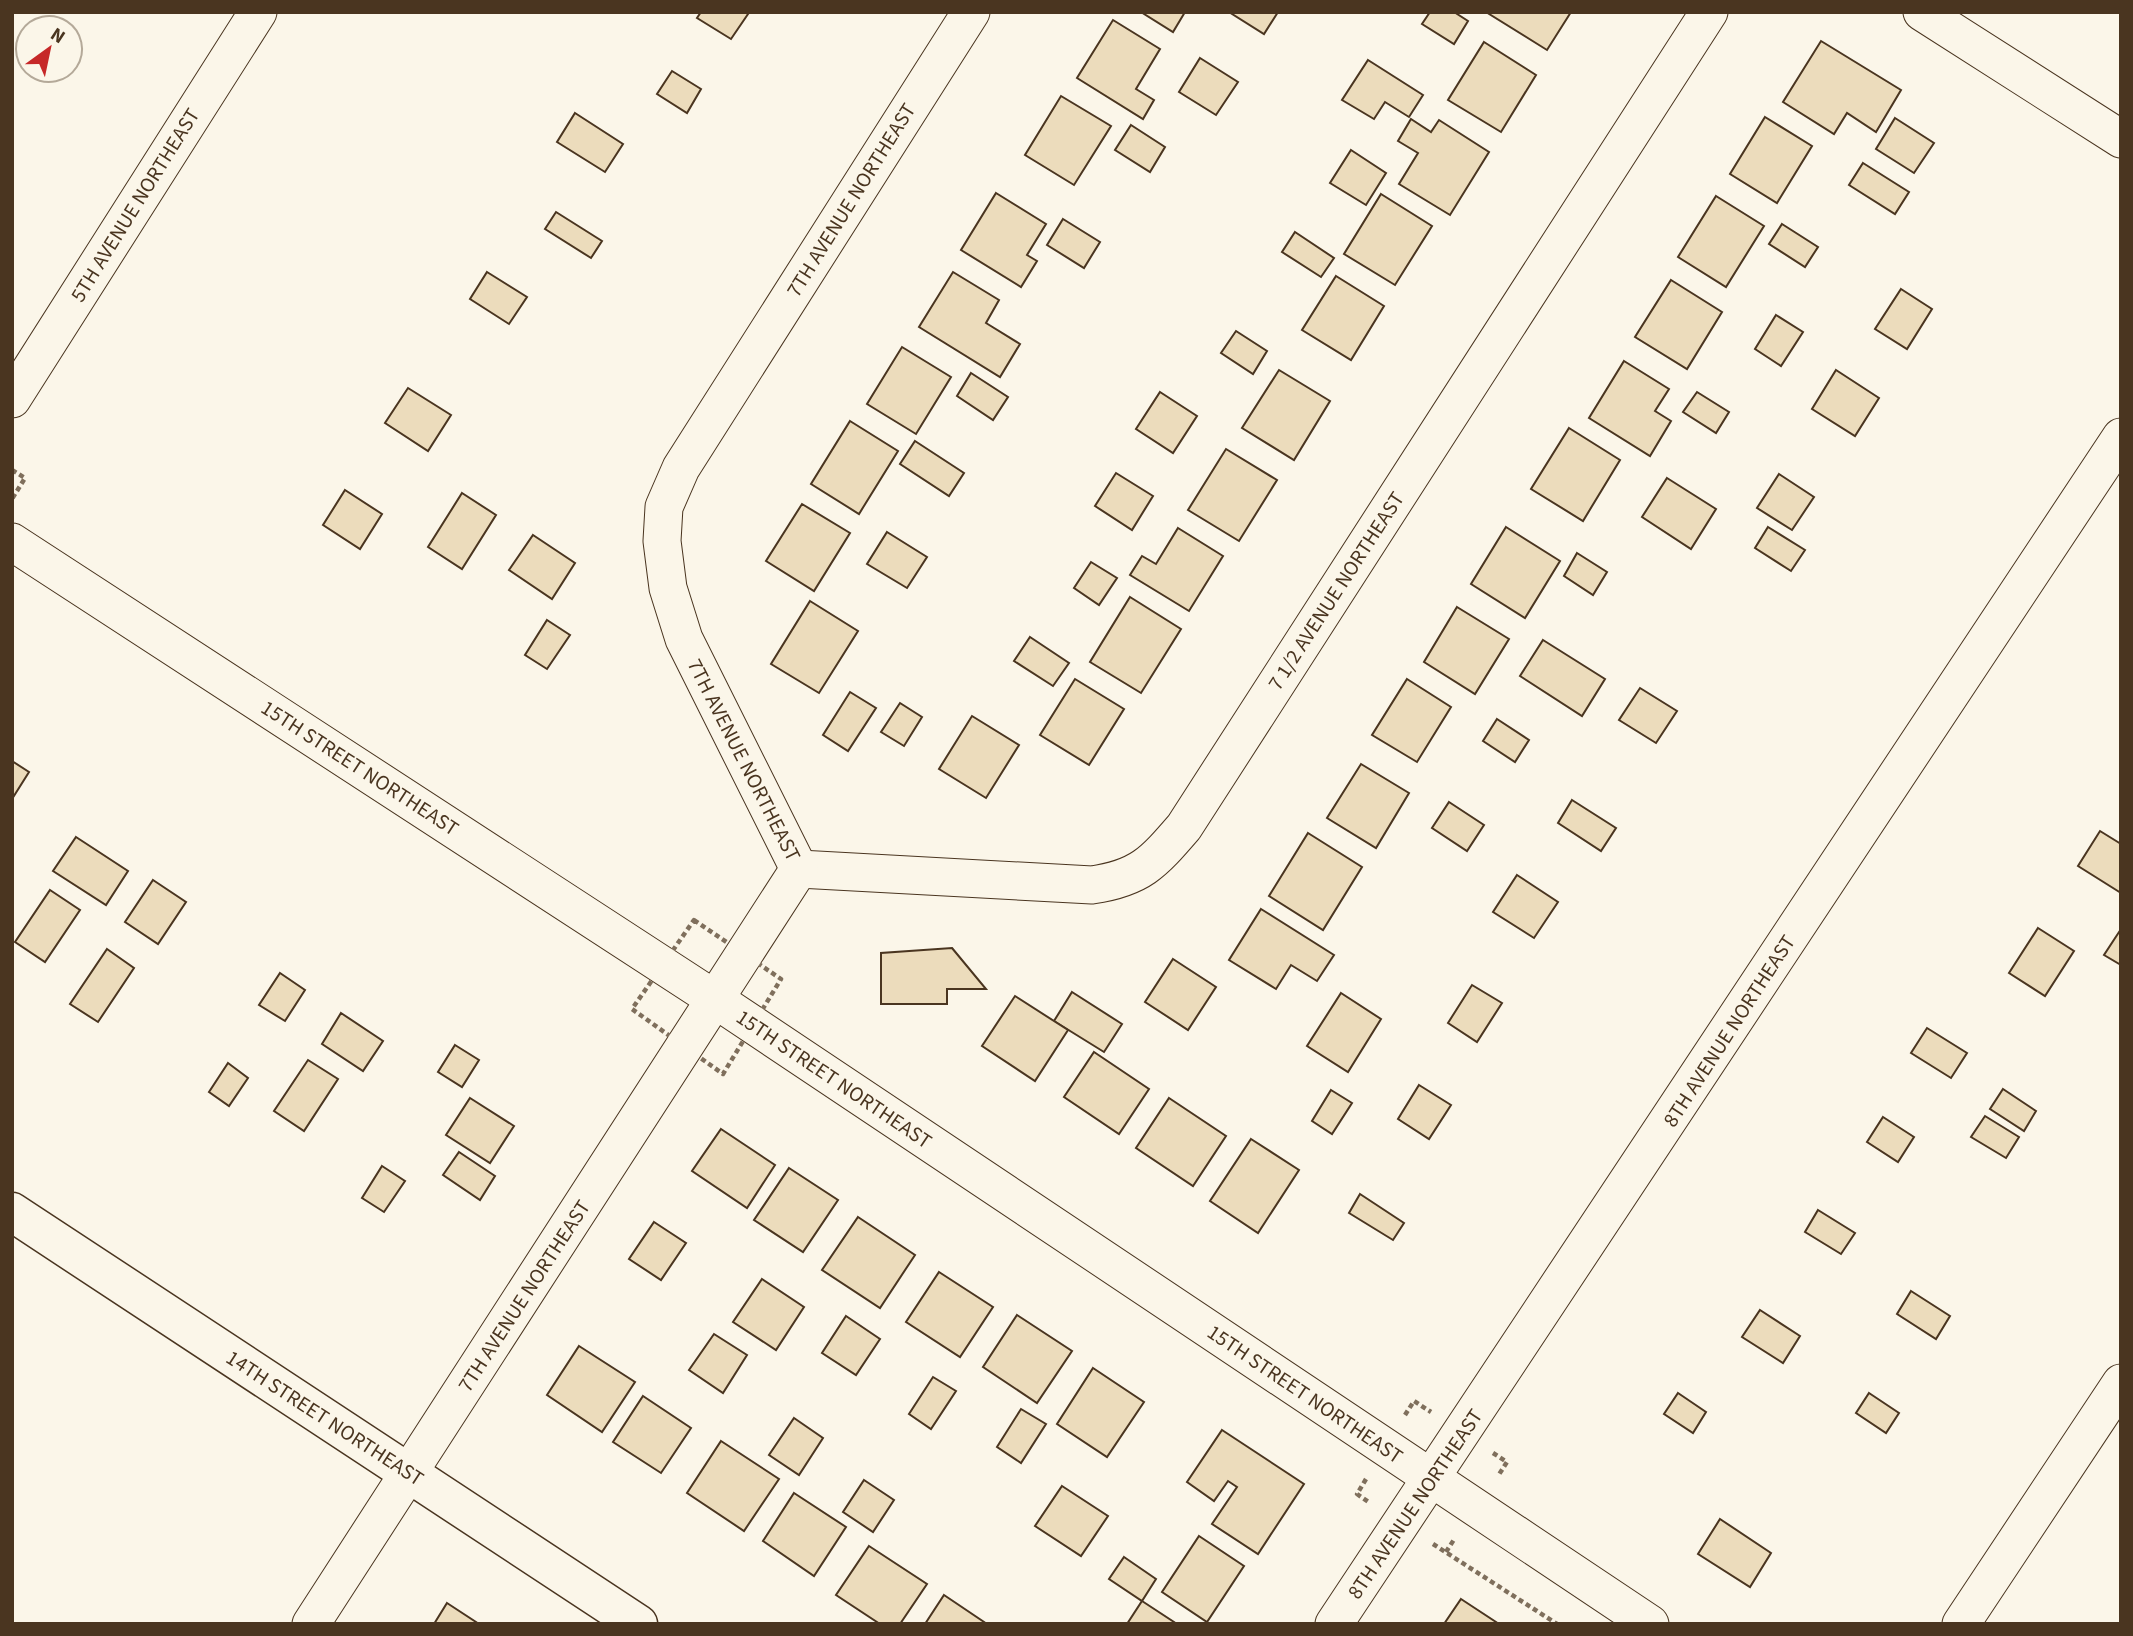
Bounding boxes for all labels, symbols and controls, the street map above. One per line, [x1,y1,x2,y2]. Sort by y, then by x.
north arrow [14,14,84,84]
text: N [45,21,70,51]
street label: 7TH AVENUE NORTHEAST [779,97,923,303]
street label: 5TH AVENUE NORTHEAST [63,102,207,308]
street label: 7 1/2 AVENUE NORTHEAST [1260,486,1412,696]
street label: 7TH AVENUE NORTHEAST [680,654,808,866]
street label: 15TH STREET NORTHEAST [255,693,465,843]
street label: 8TH AVENUE NORTHEAST [1656,929,1802,1133]
street label: 15TH STREET NORTHEAST [730,1002,938,1156]
street label: 7TH AVENUE NORTHEAST [451,1194,597,1398]
street label: 15TH STREET NORTHEAST [1201,1317,1409,1471]
street label: 14TH STREET NORTHEAST [220,1343,430,1493]
street label: 8TH AVENUE NORTHEAST [1340,1403,1490,1605]

